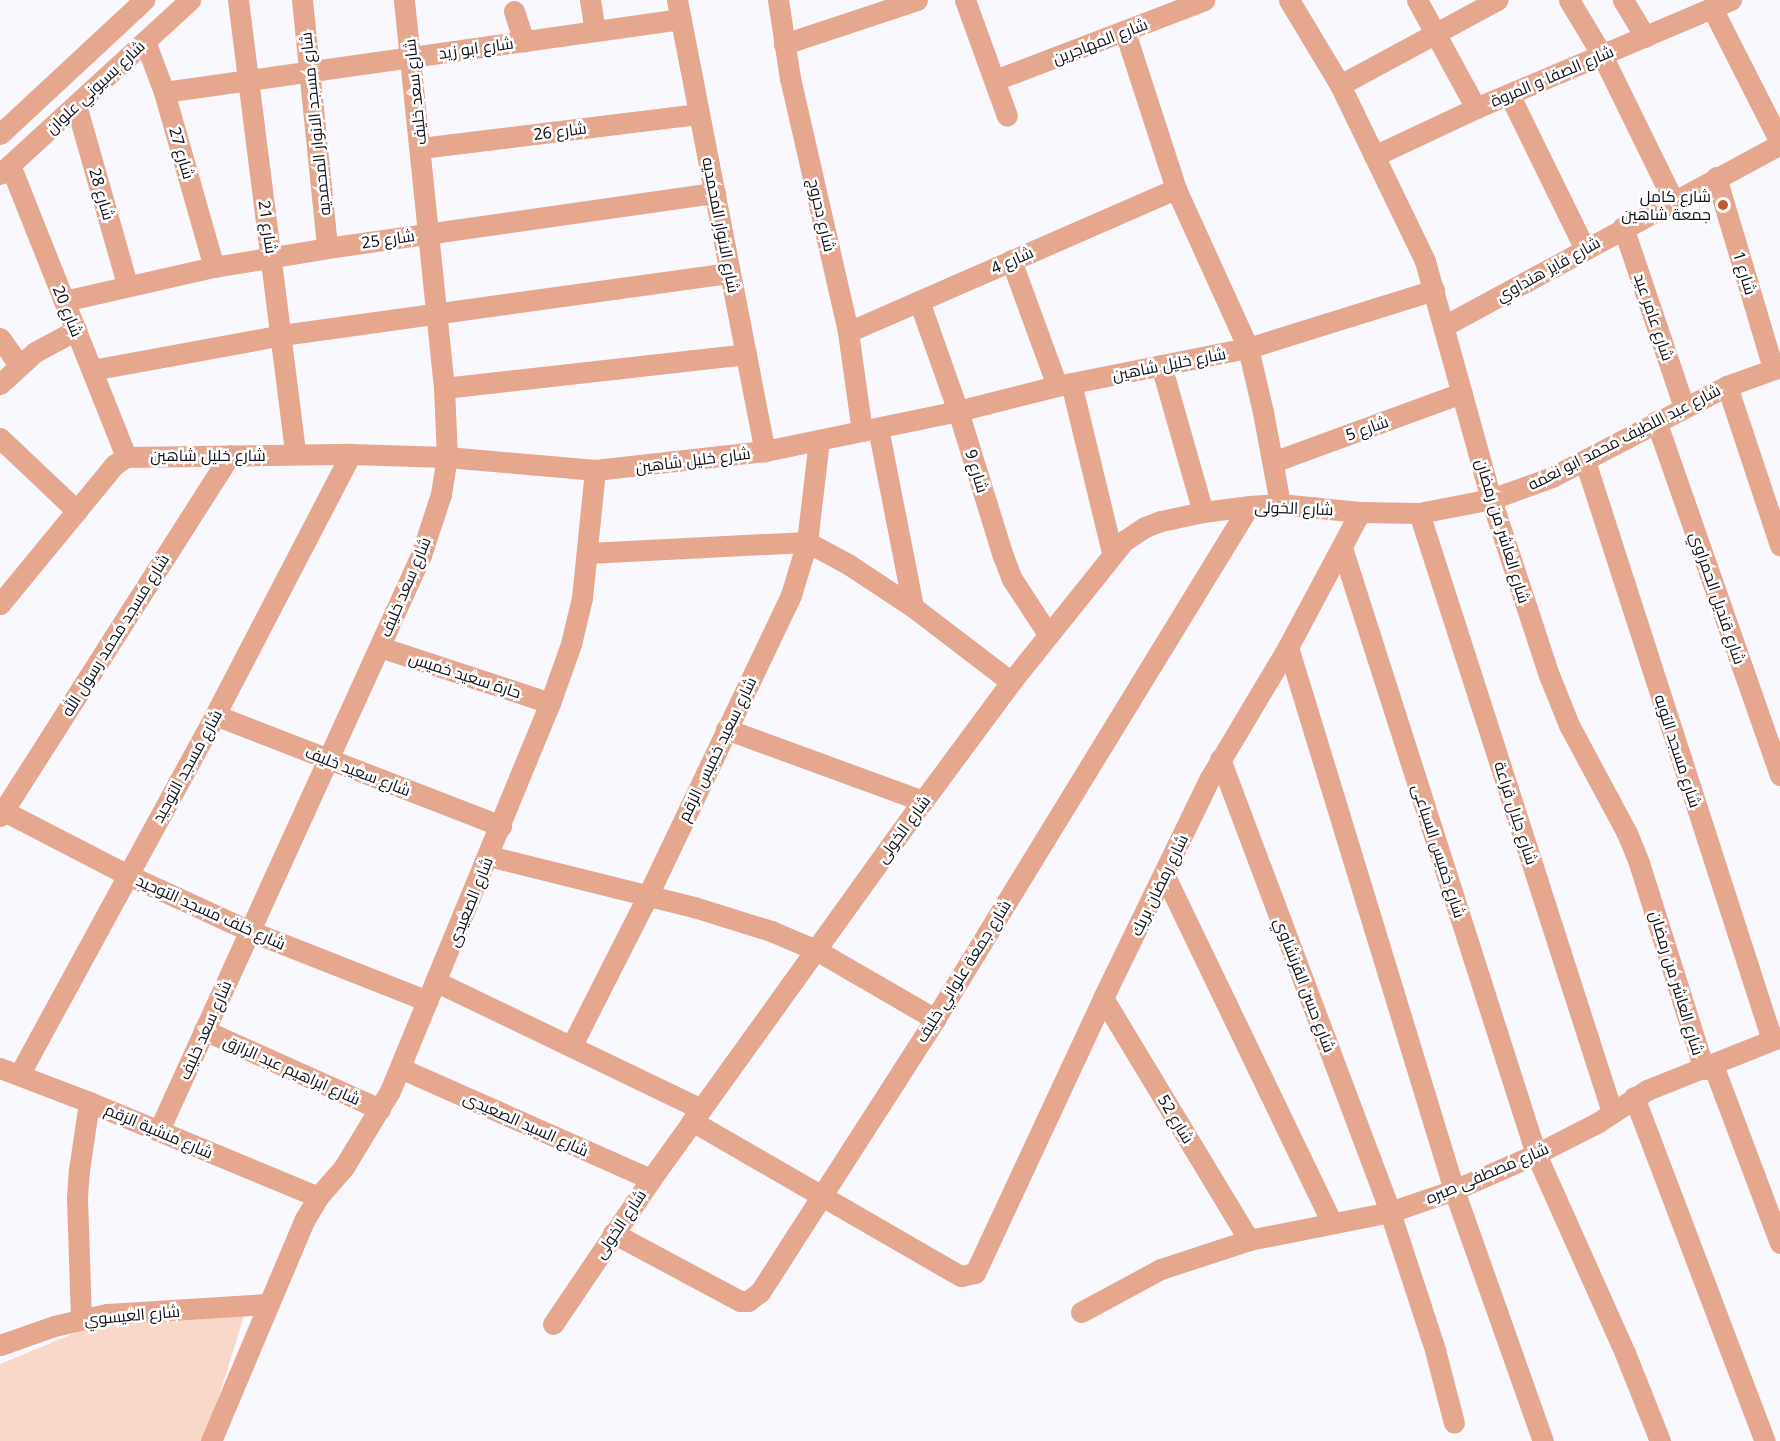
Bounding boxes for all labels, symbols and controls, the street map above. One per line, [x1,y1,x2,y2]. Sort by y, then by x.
street label: شارع المهاجرين [1050,14,1150,68]
street label: شارع مسجد الانوار المحمديه [296,31,334,217]
street label: شارع ابو زيد [437,33,515,63]
street label: شارع بسيوني علوان [42,36,148,138]
street label: شارع سعد خليف [400,38,430,146]
street label: شارع الصفا و المروة [1488,41,1616,111]
street label: شارع 26 [532,118,588,144]
street label: شارع 27 [165,125,199,181]
street label: شارع الانوار المحمديه [698,155,744,295]
street label: شارع 28 [85,166,119,222]
street label: شارع دحروج [804,177,840,253]
place label: شارع كامل جمعة شاهين [1621,186,1711,224]
marker: شارع كامل جمعة شاهين [1716,198,1730,212]
street label: شارع 21 [255,199,281,255]
street label: شارع 25 [360,226,416,252]
street label: شارع فايز هنداوي [1493,232,1603,306]
street label: شارع 4 [988,242,1036,278]
street label: شارع 1 [1729,249,1761,297]
street label: شارع عامر عيد [1630,271,1678,363]
street label: شارع 20 [49,283,87,339]
street label: شارع خليل شاهين [1110,344,1228,384]
street label: شارع عبد اللطيف محمد ابو نعمه [1525,380,1723,494]
street label: شارع 5 [1343,411,1391,445]
street label: شارع خليل شاهين [634,443,752,477]
street label: شارع خليل شاهين [150,445,266,465]
street label: شارع 9 [961,447,993,495]
street label: شارع العاشر من رمضان [1472,457,1534,605]
street label: شارع الخولى [1254,497,1334,519]
street label: شارع قنديل الحمراوي [1686,529,1750,667]
street label: شارع سعد خليف [375,534,435,640]
street label: شارع مسجد محمد رسول الله [57,550,173,720]
street label: حارة سعيد خميس [407,648,523,702]
street label: شارع سعيد خميس الزقم [674,674,760,824]
street label: شارع مسجد التوبه [1651,692,1705,810]
street label: شارع مسجد التوحيد [148,706,226,826]
street label: شارع سعيد خليف [303,742,413,800]
street label: شارع جلال قراعة [1490,759,1542,867]
street label: شارع خميس السباعى [1408,782,1470,920]
street label: شارع الخولى [872,791,934,867]
street label: شارع رمضان بريك [1126,831,1192,939]
street label: شارع الصعيدى [443,854,497,950]
street label: شارع خلف مسجد التوحيد [133,870,289,954]
street label: شارع جمعة علواني خليف [911,896,1015,1046]
street label: شارع العاشر من رمضان [1646,909,1708,1057]
street label: شارع حسن القرنشاوي [1271,915,1339,1055]
street label: شارع سعد خليف [175,977,235,1083]
street label: شارع ابراهيم عبد الرازق [221,1031,363,1109]
street label: شارع السيد الصعيدى [460,1088,592,1160]
street label: شارع 52 [1154,1091,1198,1147]
street label: شارع منشية الزقم [102,1100,216,1162]
street label: شارع مصطفى صبره [1423,1138,1551,1208]
street label: شارع الخولى [590,1186,650,1262]
street label: شارع العيسوي [83,1301,181,1329]

